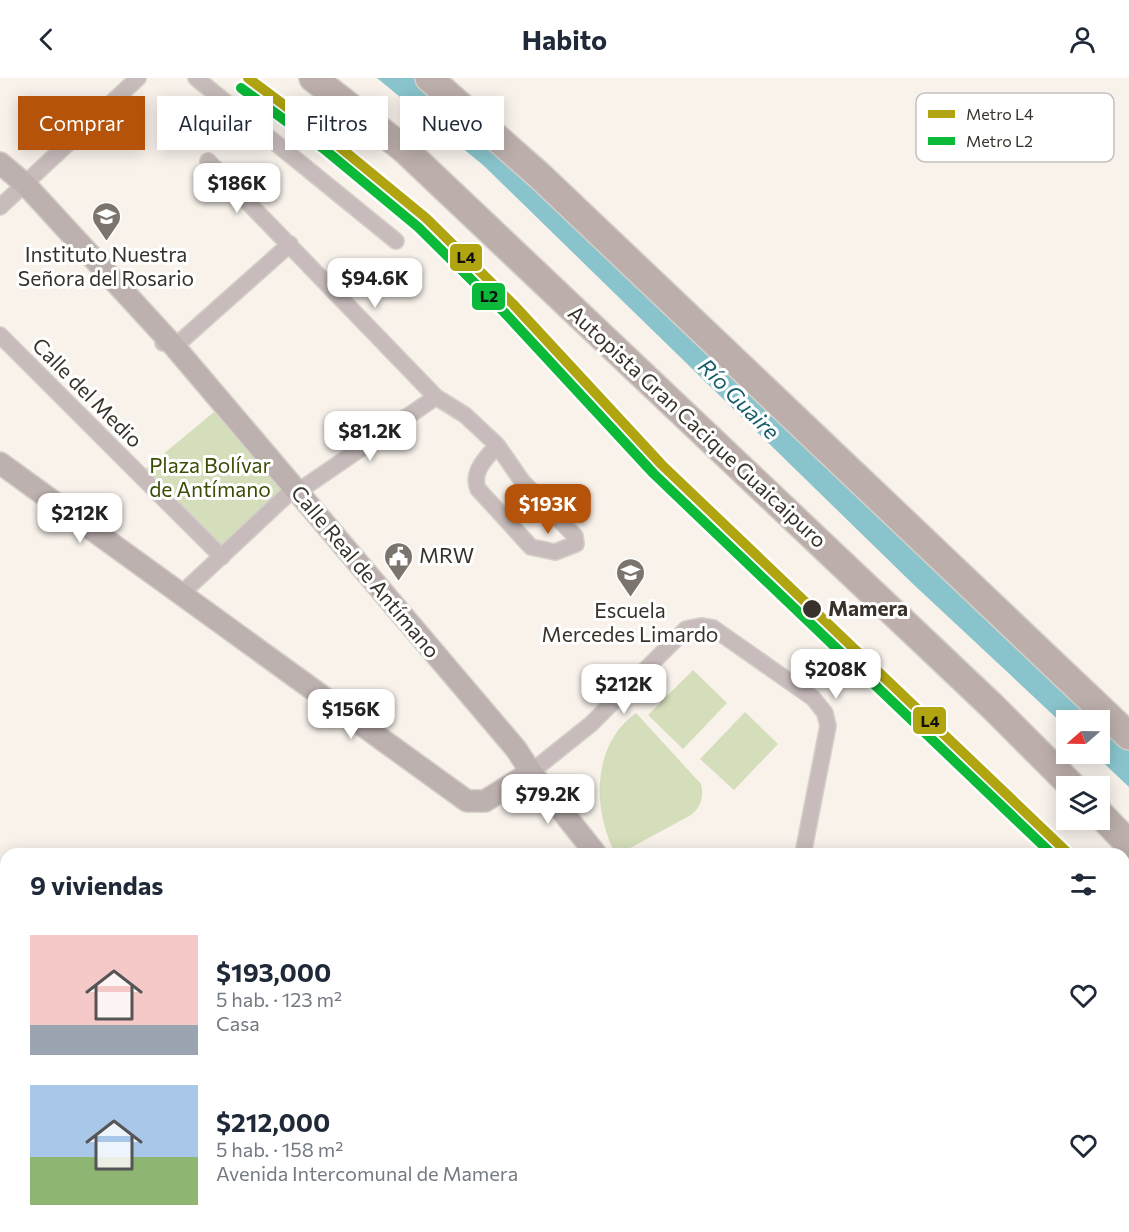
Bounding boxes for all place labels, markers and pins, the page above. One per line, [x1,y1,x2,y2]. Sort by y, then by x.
pin: $186K [195,163,279,214]
school or university icon: Instituto Nuestra Señora del Rosario [90,200,122,242]
place label: Instituto Nuestra Señora del Rosario [18,241,194,290]
pin: $94.6K [326,258,424,309]
pin: $81.2K [321,411,419,462]
pin: $193K [506,484,590,535]
pin: $212K [38,493,122,544]
public building icon: MRW [382,540,414,582]
place label: MRW [419,542,474,567]
school or university icon: Escuela Mercedes Limardo [614,556,646,598]
place label: Mamera [828,595,908,620]
place label: Escuela Mercedes Limardo [542,597,718,646]
marker: Mamera [801,598,823,620]
pin: $208K [794,649,878,700]
pin: $212K [582,664,666,715]
pin: $156K [309,689,393,740]
pin: $79.2K [499,774,597,825]

